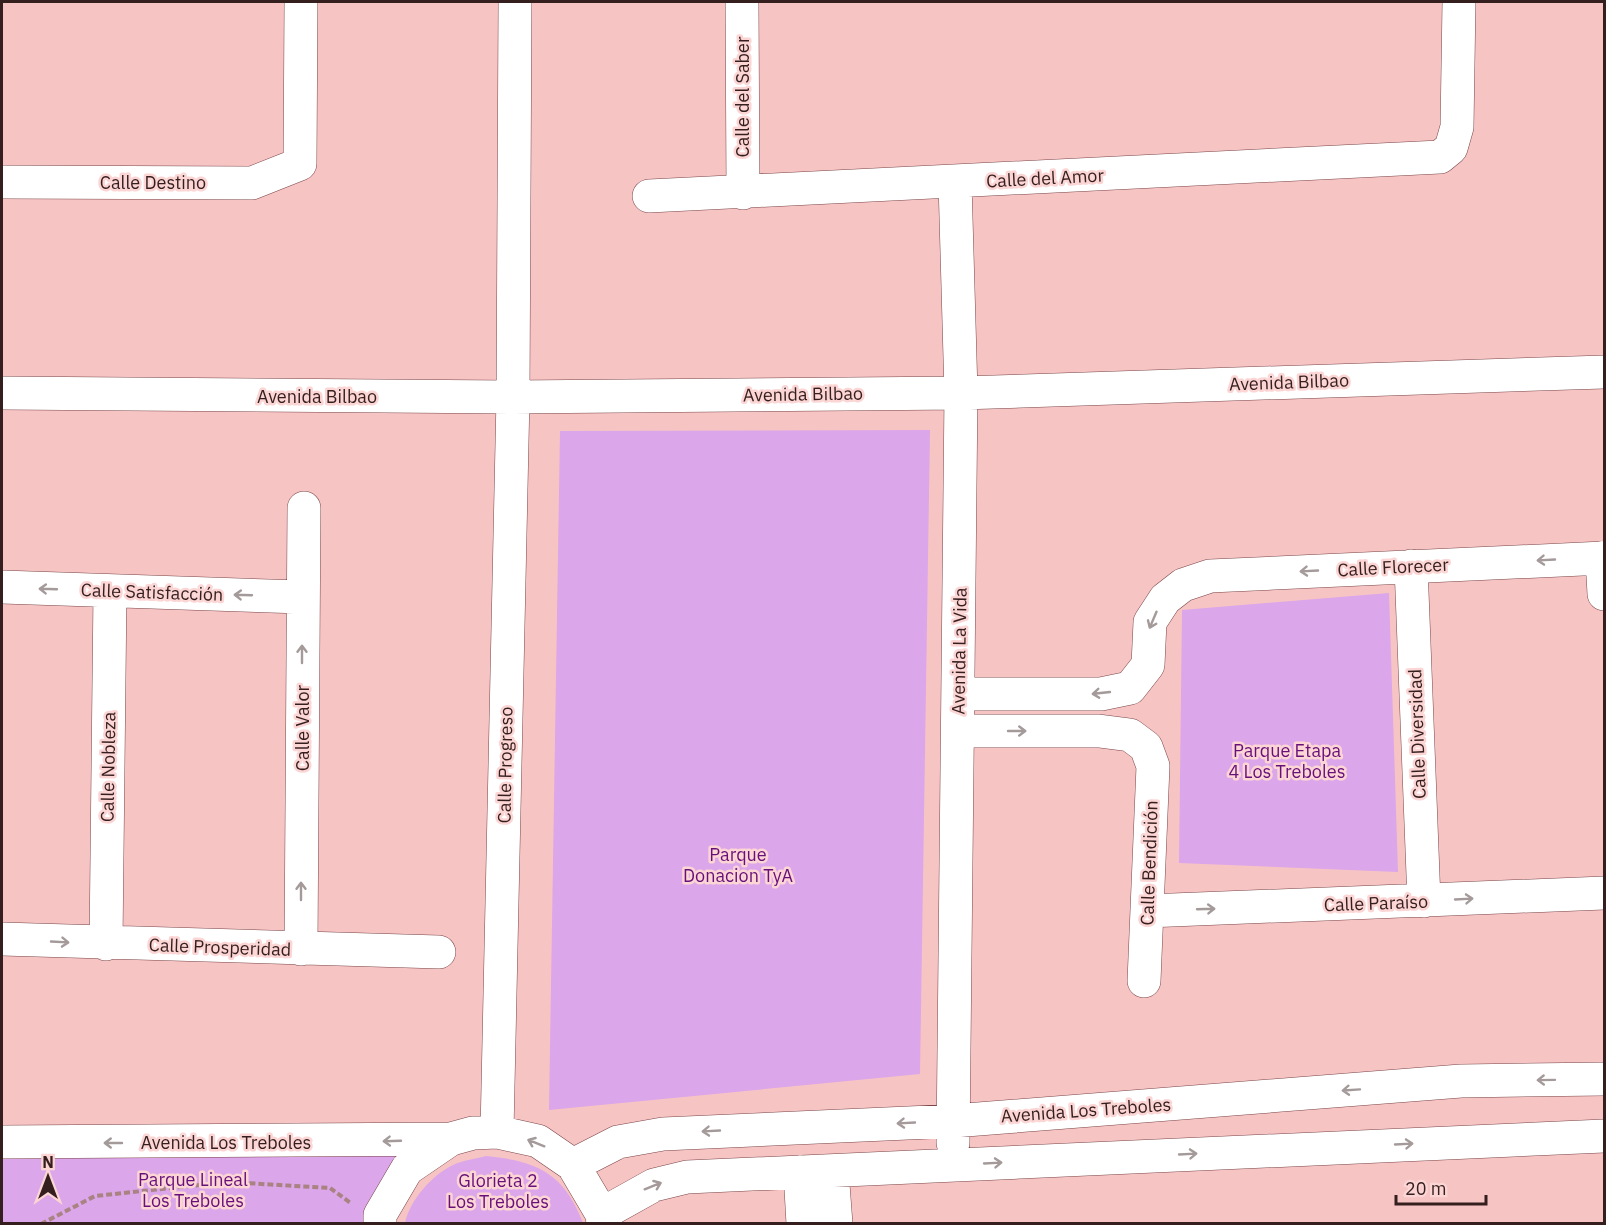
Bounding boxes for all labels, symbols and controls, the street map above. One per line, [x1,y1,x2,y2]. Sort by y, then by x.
street label: Calle del Saber [731,36,754,158]
street label: Calle del Amor [985,163,1105,193]
street label: Calle Destino [100,171,206,194]
street label: Avenida Bilbao [1229,368,1349,396]
street label: Avenida Bilbao [743,381,863,407]
street label: Avenida Bilbao [257,385,377,408]
street label: Calle Florecer [1337,553,1450,581]
one-way arrow [1537,555,1557,566]
one-way arrow [1300,565,1320,576]
street label: Calle Satisfacción [80,578,224,606]
one-way arrow [39,583,59,594]
street label: Avenida La Vida [946,587,972,715]
one-way arrow [234,589,254,601]
one-way arrow [1147,610,1159,628]
one-way arrow [296,644,308,664]
street label: Calle Diversidad [1403,669,1431,799]
street label: Calle Valor [291,684,314,771]
one-way arrow [1092,688,1111,699]
street label: Calle Progreso [492,706,518,824]
street label: Calle Nobleza [96,711,120,822]
one-way arrow [1006,725,1026,737]
park label: Parque Etapa 4 Los Treboles [1229,739,1345,783]
street label: Calle Bendición [1135,800,1163,926]
park label: Parque Donacion TyA [683,843,793,887]
one-way arrow [295,881,307,901]
street label: Calle Paraíso [1323,890,1429,916]
one-way arrow [1453,894,1473,905]
one-way arrow [1195,903,1215,915]
street label: Calle Prosperidad [148,933,292,961]
one-way arrow [49,936,69,947]
one-way arrow [1537,1074,1557,1086]
one-way arrow [1342,1084,1362,1095]
street label: Avenida Los Treboles [1000,1093,1172,1127]
one-way arrow [896,1117,916,1128]
one-way arrow [701,1126,721,1137]
street label: Avenida Los Treboles [141,1131,311,1154]
one-way arrow [383,1135,403,1147]
one-way arrow [104,1137,124,1149]
one-way arrow [527,1137,545,1148]
one-way arrow [1393,1138,1413,1149]
north arrow [18,1147,78,1207]
one-way arrow [1178,1148,1198,1159]
text: N [42,1152,54,1172]
one-way arrow [983,1157,1003,1168]
park label: Parque Lineal Los Treboles [138,1168,248,1212]
scale bar [1396,1168,1486,1206]
park label: Glorieta 2 Los Treboles [447,1169,549,1213]
text: 20 m [1405,1177,1447,1200]
one-way arrow [644,1180,662,1191]

